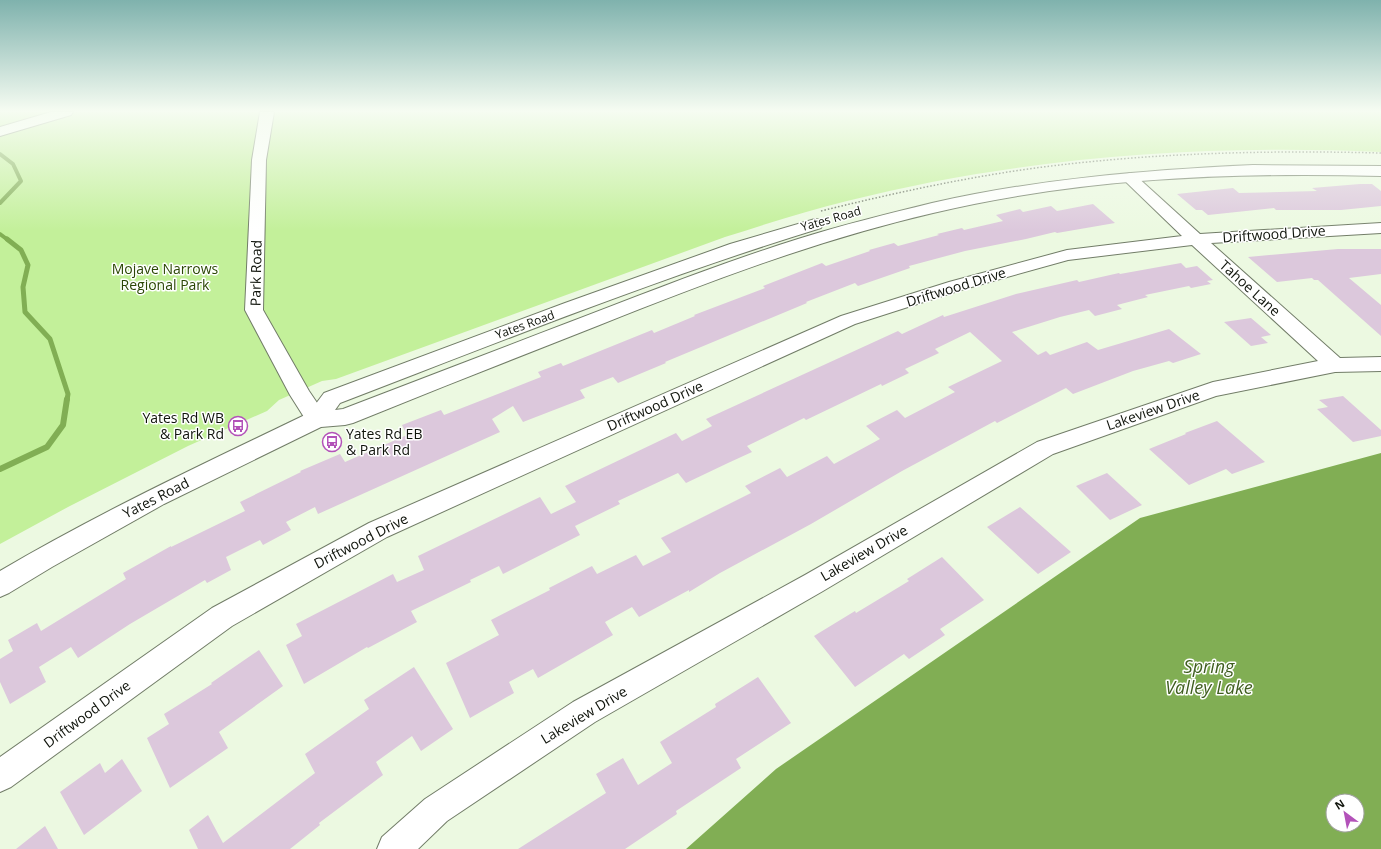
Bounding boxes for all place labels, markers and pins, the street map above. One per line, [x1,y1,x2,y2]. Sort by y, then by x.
place label: Yates Rd WB & Park Rd [142,408,224,443]
bus stop icon: Yates Rd WB & Park Rd [227,415,249,437]
place label: Yates Rd EB & Park Rd [346,424,422,459]
bus stop icon: Yates Rd EB & Park Rd [321,431,343,453]

